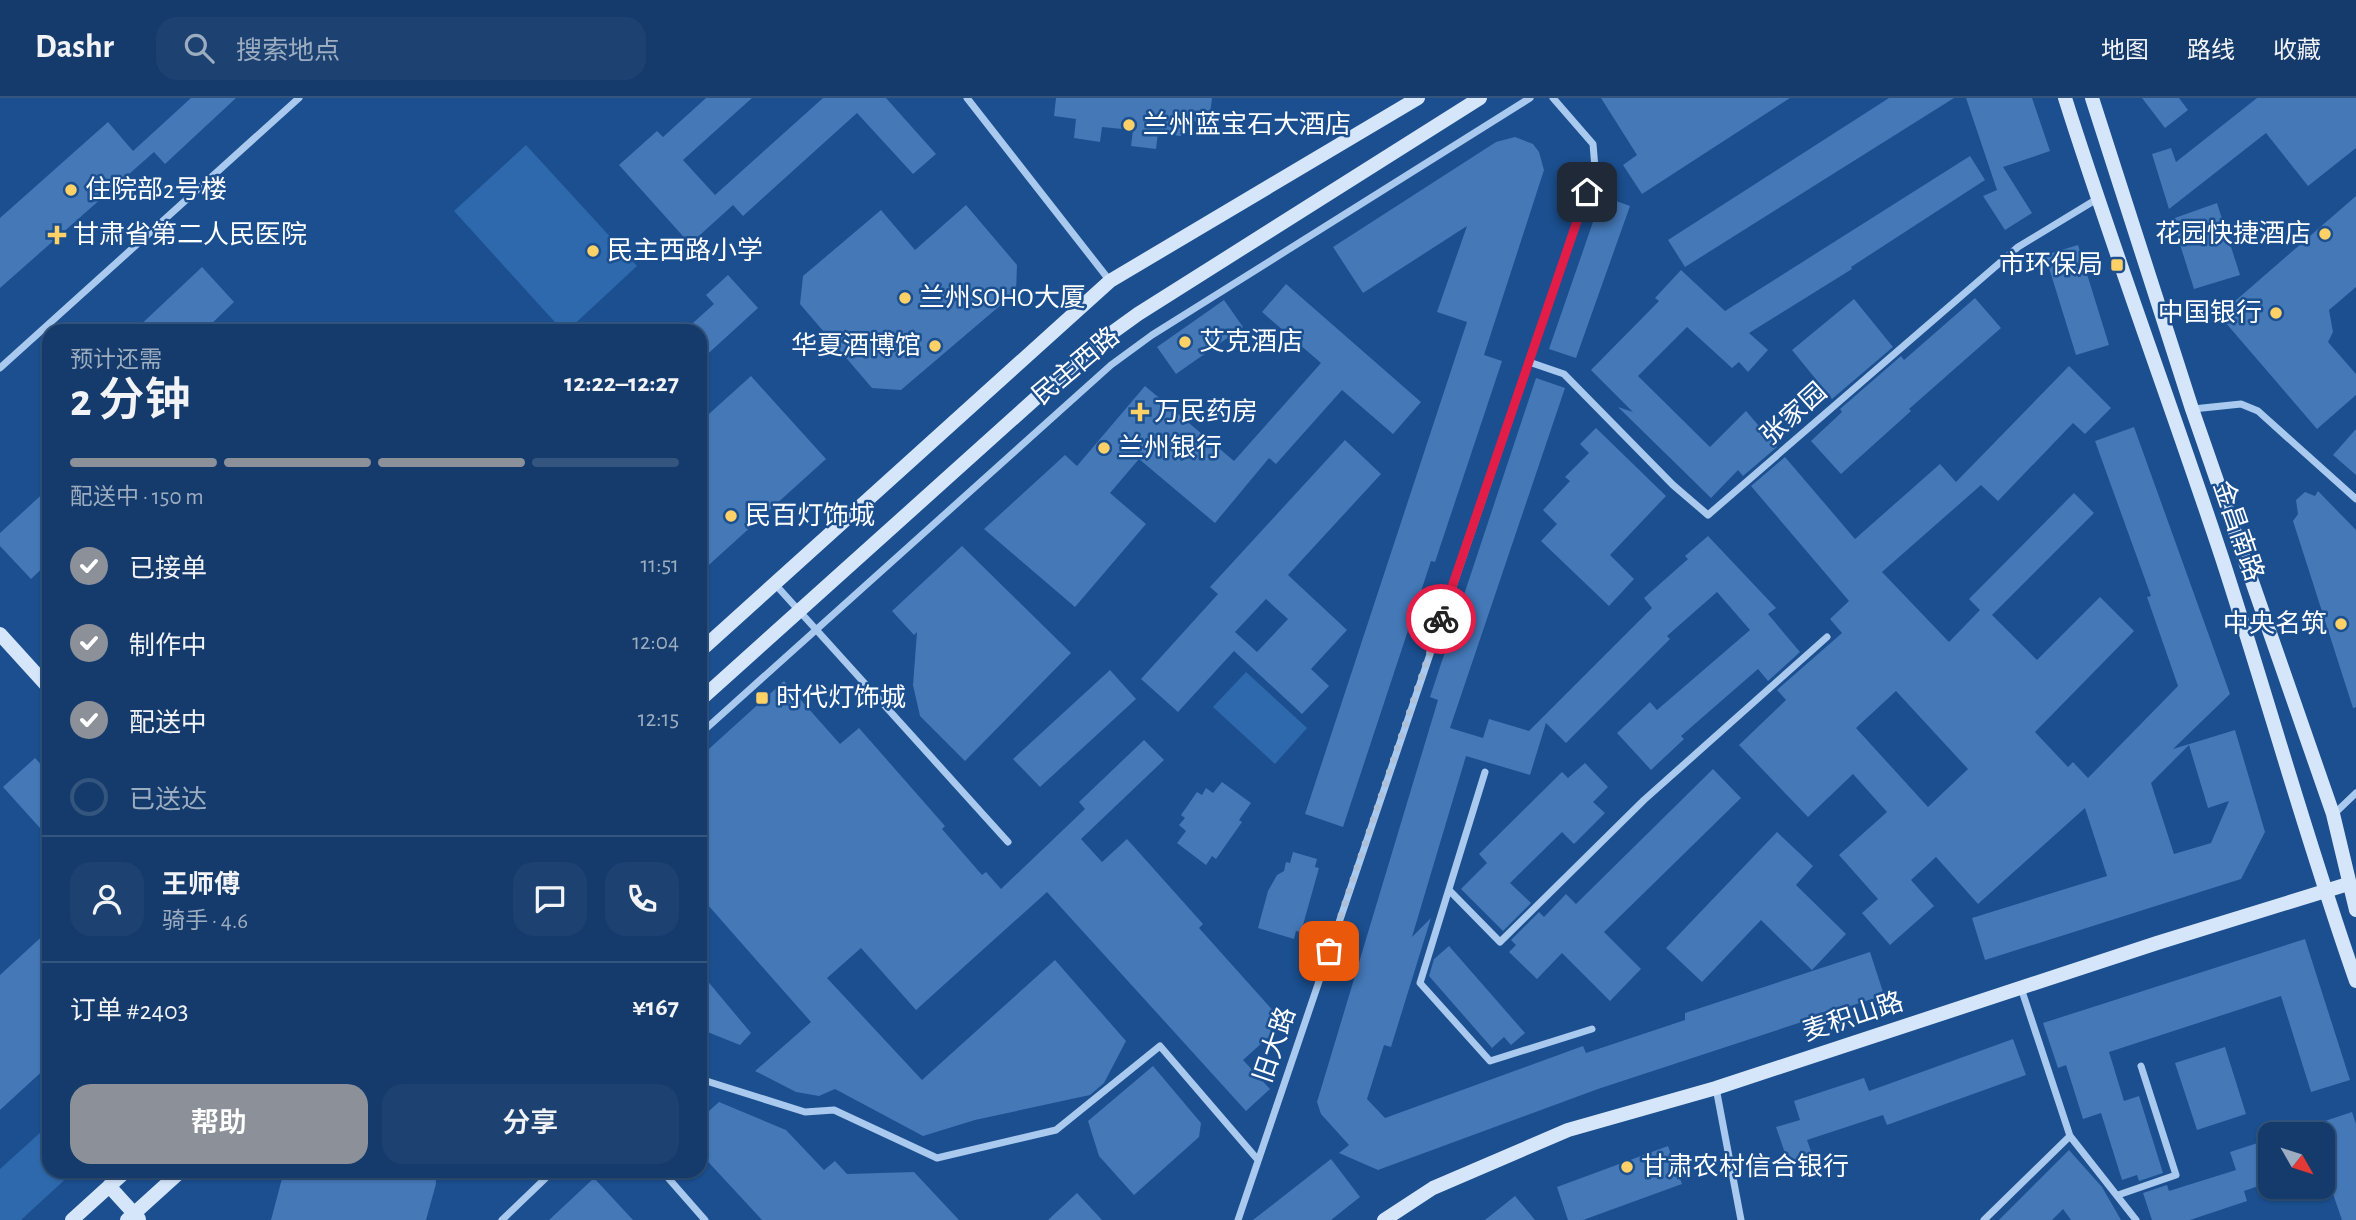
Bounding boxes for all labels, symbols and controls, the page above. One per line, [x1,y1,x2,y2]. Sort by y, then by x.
search box [156,17,646,80]
icon: search [180,29,218,67]
text: Dashr [35,31,114,64]
text: 搜索地点 [236,38,340,64]
text: 地图 [2101,39,2149,63]
text: 路线 [2187,39,2235,63]
text: 收藏 [2273,39,2321,63]
place label: 兰州蓝宝石大酒店 [1143,110,1351,138]
marker: 兰州蓝宝石大酒店 [1121,117,1137,133]
pin [1557,162,1617,222]
icon: home [1568,173,1606,211]
place label: 住院部2号楼 [85,175,227,203]
marker: 住院部2号楼 [63,182,79,198]
place label: 甘肃省第二人民医院 [73,220,307,248]
place label: 花园快捷酒店 [2155,220,2311,247]
marker: 甘肃省第二人民医院 [47,225,67,245]
marker: 花园快捷酒店 [2317,226,2333,242]
place label: 民主西路小学 [607,236,763,264]
marker: 民主西路小学 [585,243,601,259]
place label: 市环保局 [1999,250,2103,278]
marker: 市环保局 [2109,257,2125,273]
place label: 兰州SOHO大厦 [919,284,1086,311]
marker: 兰州SOHO大厦 [897,290,913,306]
place label: 中国银行 [2158,299,2262,326]
marker: 中国银行 [2268,305,2284,321]
street label: 民主西路 [1027,322,1124,409]
place label: 艾克酒店 [1199,328,1303,355]
place label: 华夏酒博馆 [791,332,921,359]
marker: 艾克酒店 [1177,334,1193,350]
marker: 华夏酒博馆 [927,338,943,354]
text: 预计还需 [70,349,162,372]
text: 12:22–12:27 [564,370,679,396]
street label: 张家园 [1755,377,1832,450]
text: 2 分钟 [70,378,191,424]
place label: 万民药房 [1154,398,1258,425]
marker: 万民药房 [1132,404,1148,420]
place label: 兰州银行 [1118,434,1222,461]
marker: 兰州银行 [1096,440,1112,456]
street label: 金昌南路 [2209,477,2268,584]
text: 配送中 · 150 m [70,486,204,509]
place label: 民百灯饰城 [745,502,875,529]
marker: 民百灯饰城 [723,508,739,524]
icon: check [70,547,108,585]
text: 11:51 [640,554,679,577]
text: 已接单 [129,556,207,582]
courier [1406,584,1476,654]
icon: bike [1422,600,1460,638]
place label: 中央名筑 [2223,610,2327,637]
marker: 中央名筑 [2333,616,2349,632]
icon: check [70,624,108,662]
text: 12:04 [632,631,679,654]
text: 制作中 [129,633,207,659]
place label: 时代灯饰城 [776,684,906,711]
marker: 时代灯饰城 [754,690,770,706]
icon: check [70,701,108,739]
text: 12:15 [638,708,679,731]
text: 配送中 [129,710,207,736]
text: 已送达 [129,787,207,813]
button: person [70,862,144,936]
button: chat [513,862,587,936]
button: phone [605,862,679,936]
text: 王师傅 [162,872,240,898]
text: 骑手 · 4.6 [162,910,248,933]
pin [1299,921,1359,981]
icon: bag [1310,932,1348,970]
street label: 麦积山路 [1799,988,1906,1045]
text: ¥167 [632,994,679,1020]
text: 订单 #2403 [70,998,188,1024]
street label: 旧大路 [1249,1004,1300,1086]
button: 帮助 [70,1084,368,1164]
button: 分享 [382,1084,679,1164]
north arrow [2258,1122,2334,1199]
map controls [2258,1122,2335,1199]
place label: 甘肃农村信合银行 [1641,1152,1849,1180]
marker: 甘肃农村信合银行 [1619,1159,1635,1175]

